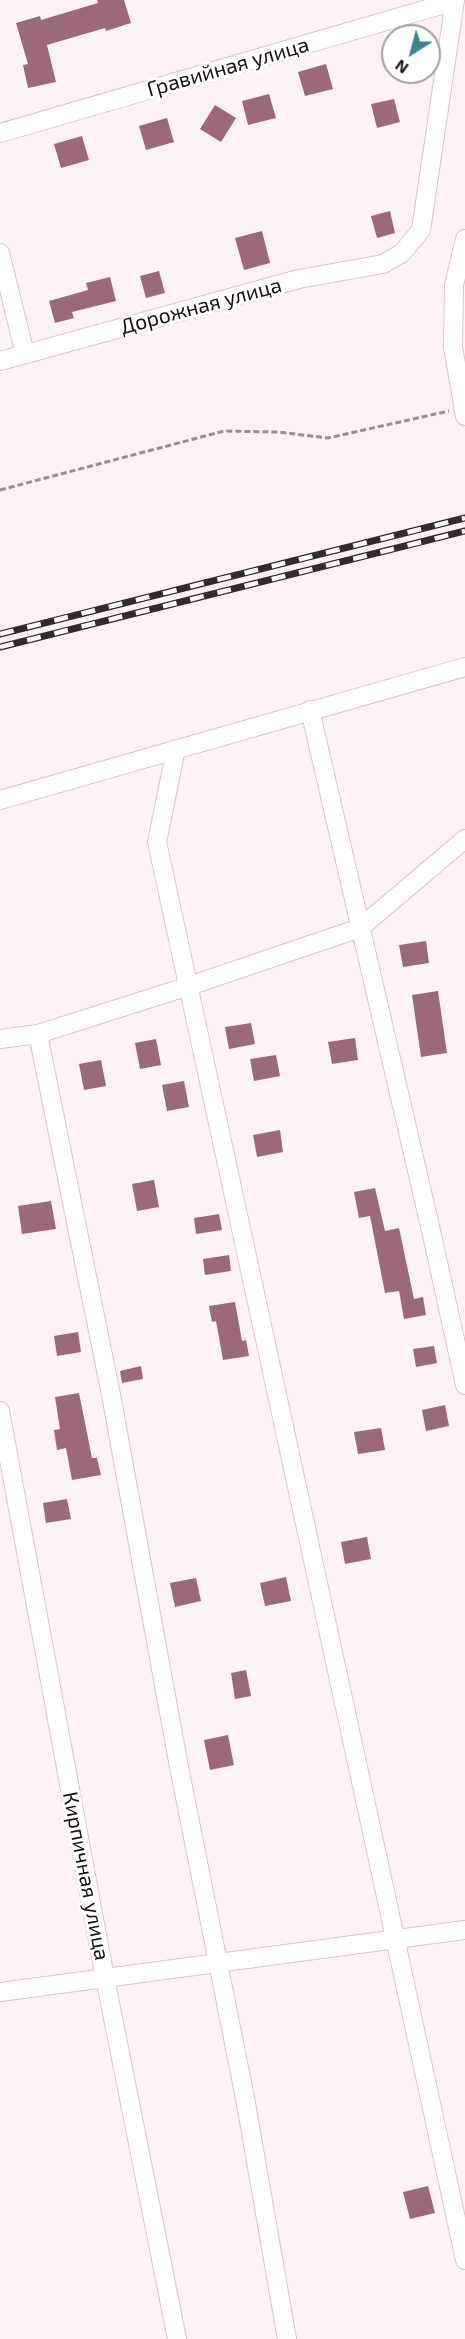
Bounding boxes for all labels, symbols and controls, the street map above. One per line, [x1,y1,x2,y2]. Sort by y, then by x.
north arrow [381,24,441,84]
street label: Гравийная улица [144,32,312,102]
text: N [391,56,412,78]
street label: Дорожная улица [118,272,284,340]
street label: Кирпичная улица [57,1790,115,1962]

